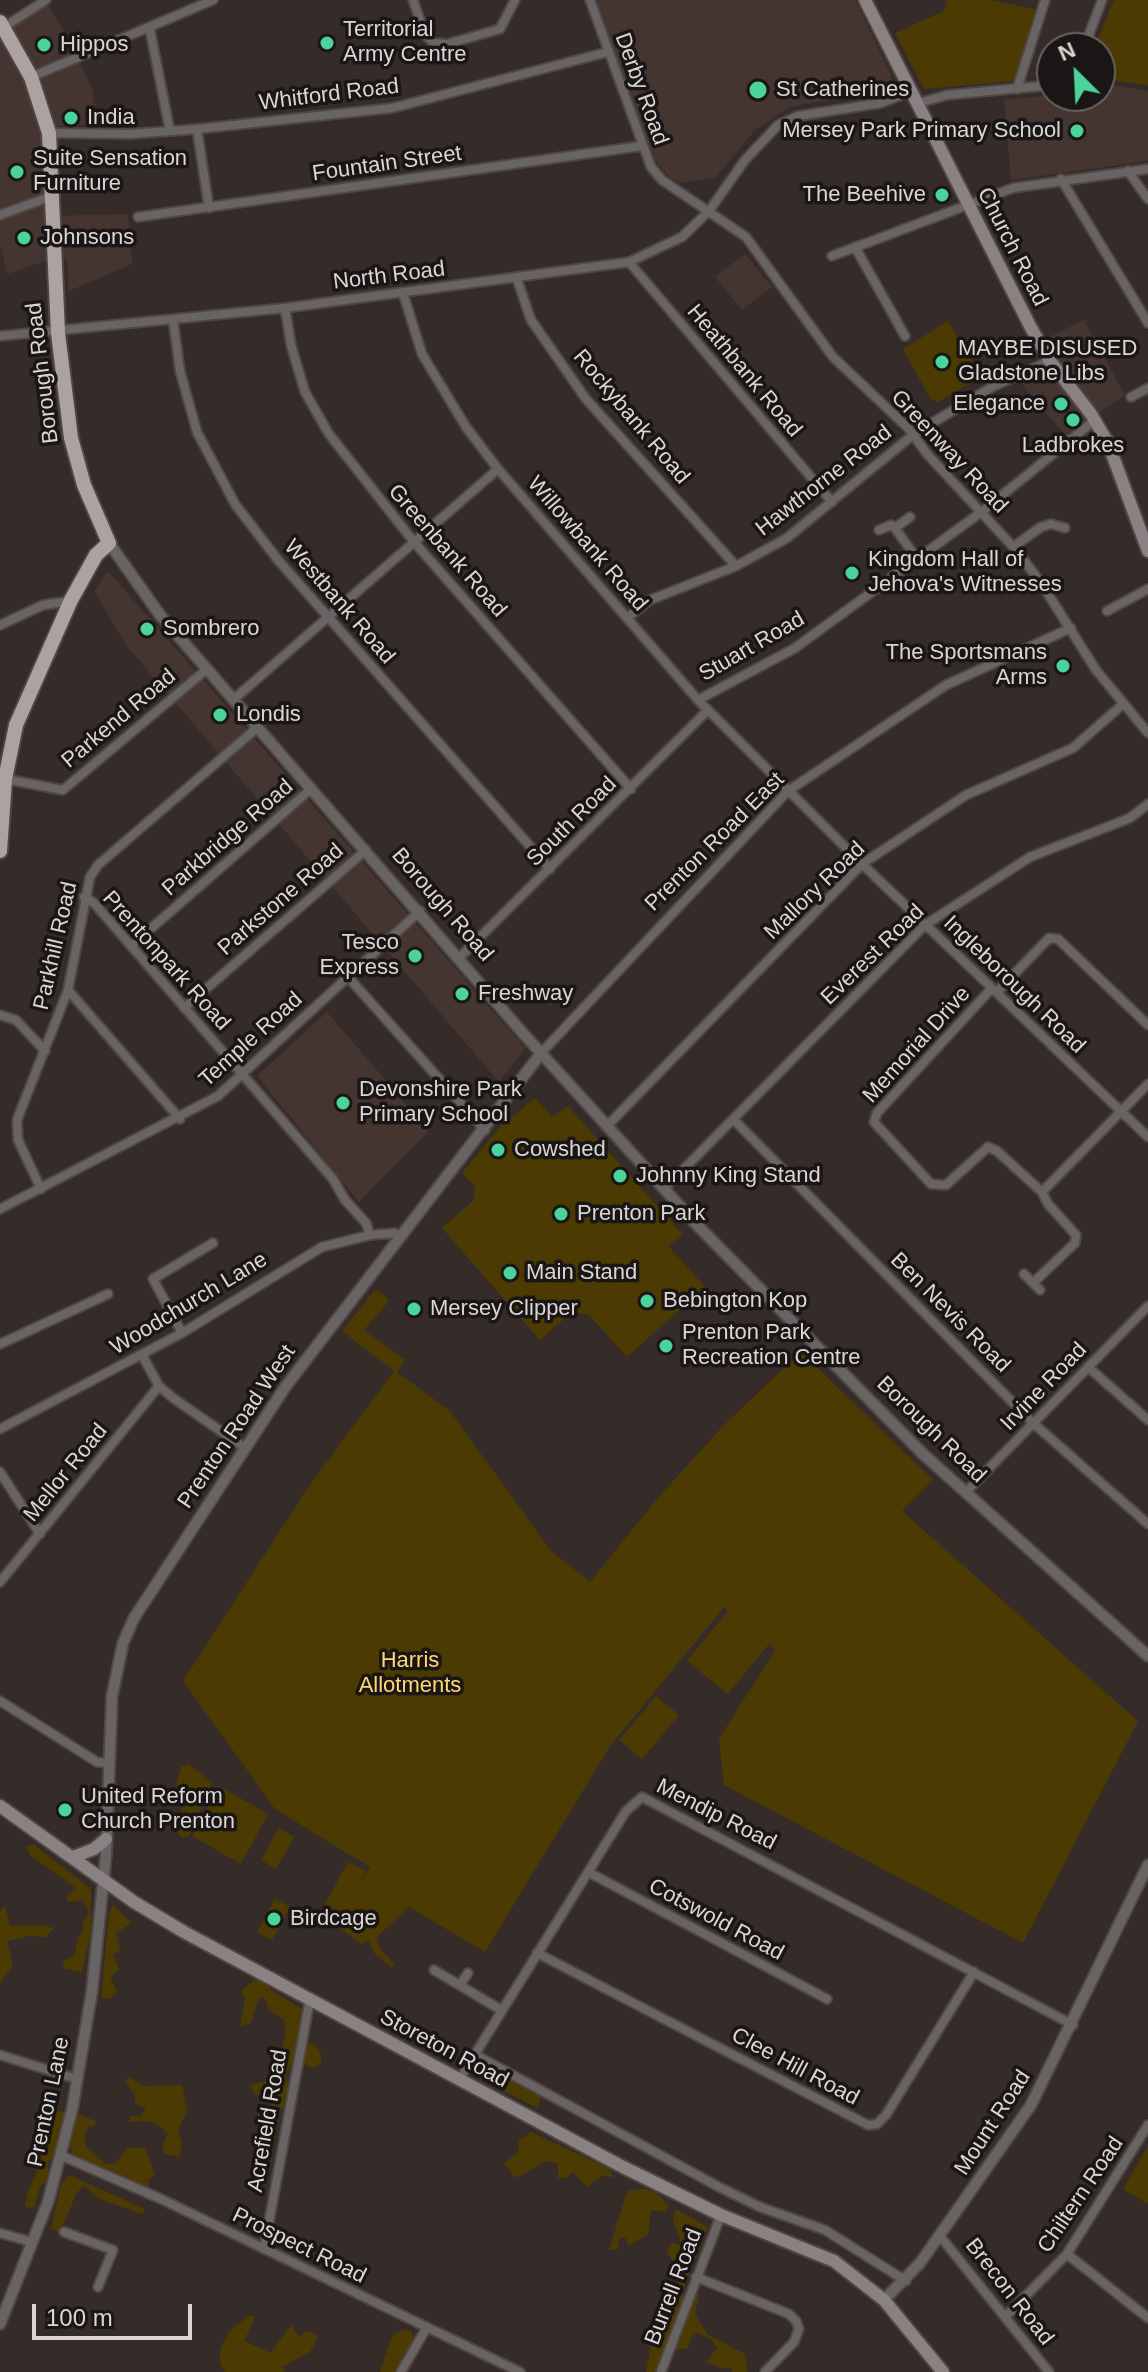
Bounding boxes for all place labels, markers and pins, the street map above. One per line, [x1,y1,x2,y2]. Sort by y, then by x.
place label: Territorial Army Centre [343,17,466,68]
place label: Hippos [60,32,128,58]
marker: Territorial Army Centre [318,34,336,52]
marker: Hippos [35,36,53,54]
place label: St Catherines [776,77,909,103]
marker: St Catherines [747,79,769,101]
place label: India [87,105,135,131]
marker: India [62,109,80,127]
place label: Mersey Park Primary School [782,118,1061,144]
marker: Mersey Park Primary School [1068,122,1086,140]
place label: Suite Sensation Furniture [33,146,187,198]
marker: Suite Sensation Furniture [8,163,26,181]
place label: The Beehive [802,182,926,208]
marker: The Beehive [933,186,951,204]
place label: Johnsons [40,225,134,251]
marker: Johnsons [15,229,33,247]
place label: MAYBE DISUSED Gladstone Libs [958,336,1137,388]
marker: MAYBE DISUSED Gladstone Libs [933,353,951,371]
place label: Elegance [953,391,1045,417]
marker: Elegance [1052,395,1070,413]
marker: Ladbrokes [1064,411,1082,429]
place label: Ladbrokes [1022,433,1124,459]
place label: Kingdom Hall of Jehova's Witnesses [868,547,1062,598]
marker: Kingdom Hall of Jehova's Witnesses [843,564,861,582]
place label: Sombrero [163,616,260,642]
marker: Sombrero [138,620,156,638]
place label: The Sportsmans Arms [886,640,1047,692]
marker: The Sportsmans Arms [1054,657,1072,675]
place label: Londis [236,702,301,728]
marker: Londis [211,706,229,724]
place label: Tesco Express [320,930,399,982]
marker: Tesco Express [406,947,424,965]
place label: Freshway [478,981,573,1007]
marker: Freshway [453,985,471,1003]
place label: Devonshire Park Primary School [359,1077,522,1128]
marker: Devonshire Park Primary School [334,1094,352,1112]
place label: Cowshed [514,1137,606,1163]
marker: Cowshed [489,1141,507,1159]
place label: Johnny King Stand [636,1163,821,1189]
marker: Johnny King Stand [611,1167,629,1185]
place label: Prenton Park [577,1201,705,1227]
marker: Prenton Park [552,1205,570,1223]
place label: Main Stand [526,1260,637,1286]
marker: Main Stand [501,1264,519,1282]
place label: Bebington Kop [663,1288,807,1314]
marker: Bebington Kop [638,1292,656,1310]
place label: Mersey Clipper [430,1296,578,1322]
marker: Mersey Clipper [405,1300,423,1318]
place label: Prenton Park Recreation Centre [682,1320,861,1372]
marker: Prenton Park Recreation Centre [657,1337,675,1355]
place label: United Reform Church Prenton [81,1784,235,1836]
marker: United Reform Church Prenton [56,1801,74,1819]
place label: Birdcage [290,1906,377,1932]
marker: Birdcage [265,1910,283,1928]

